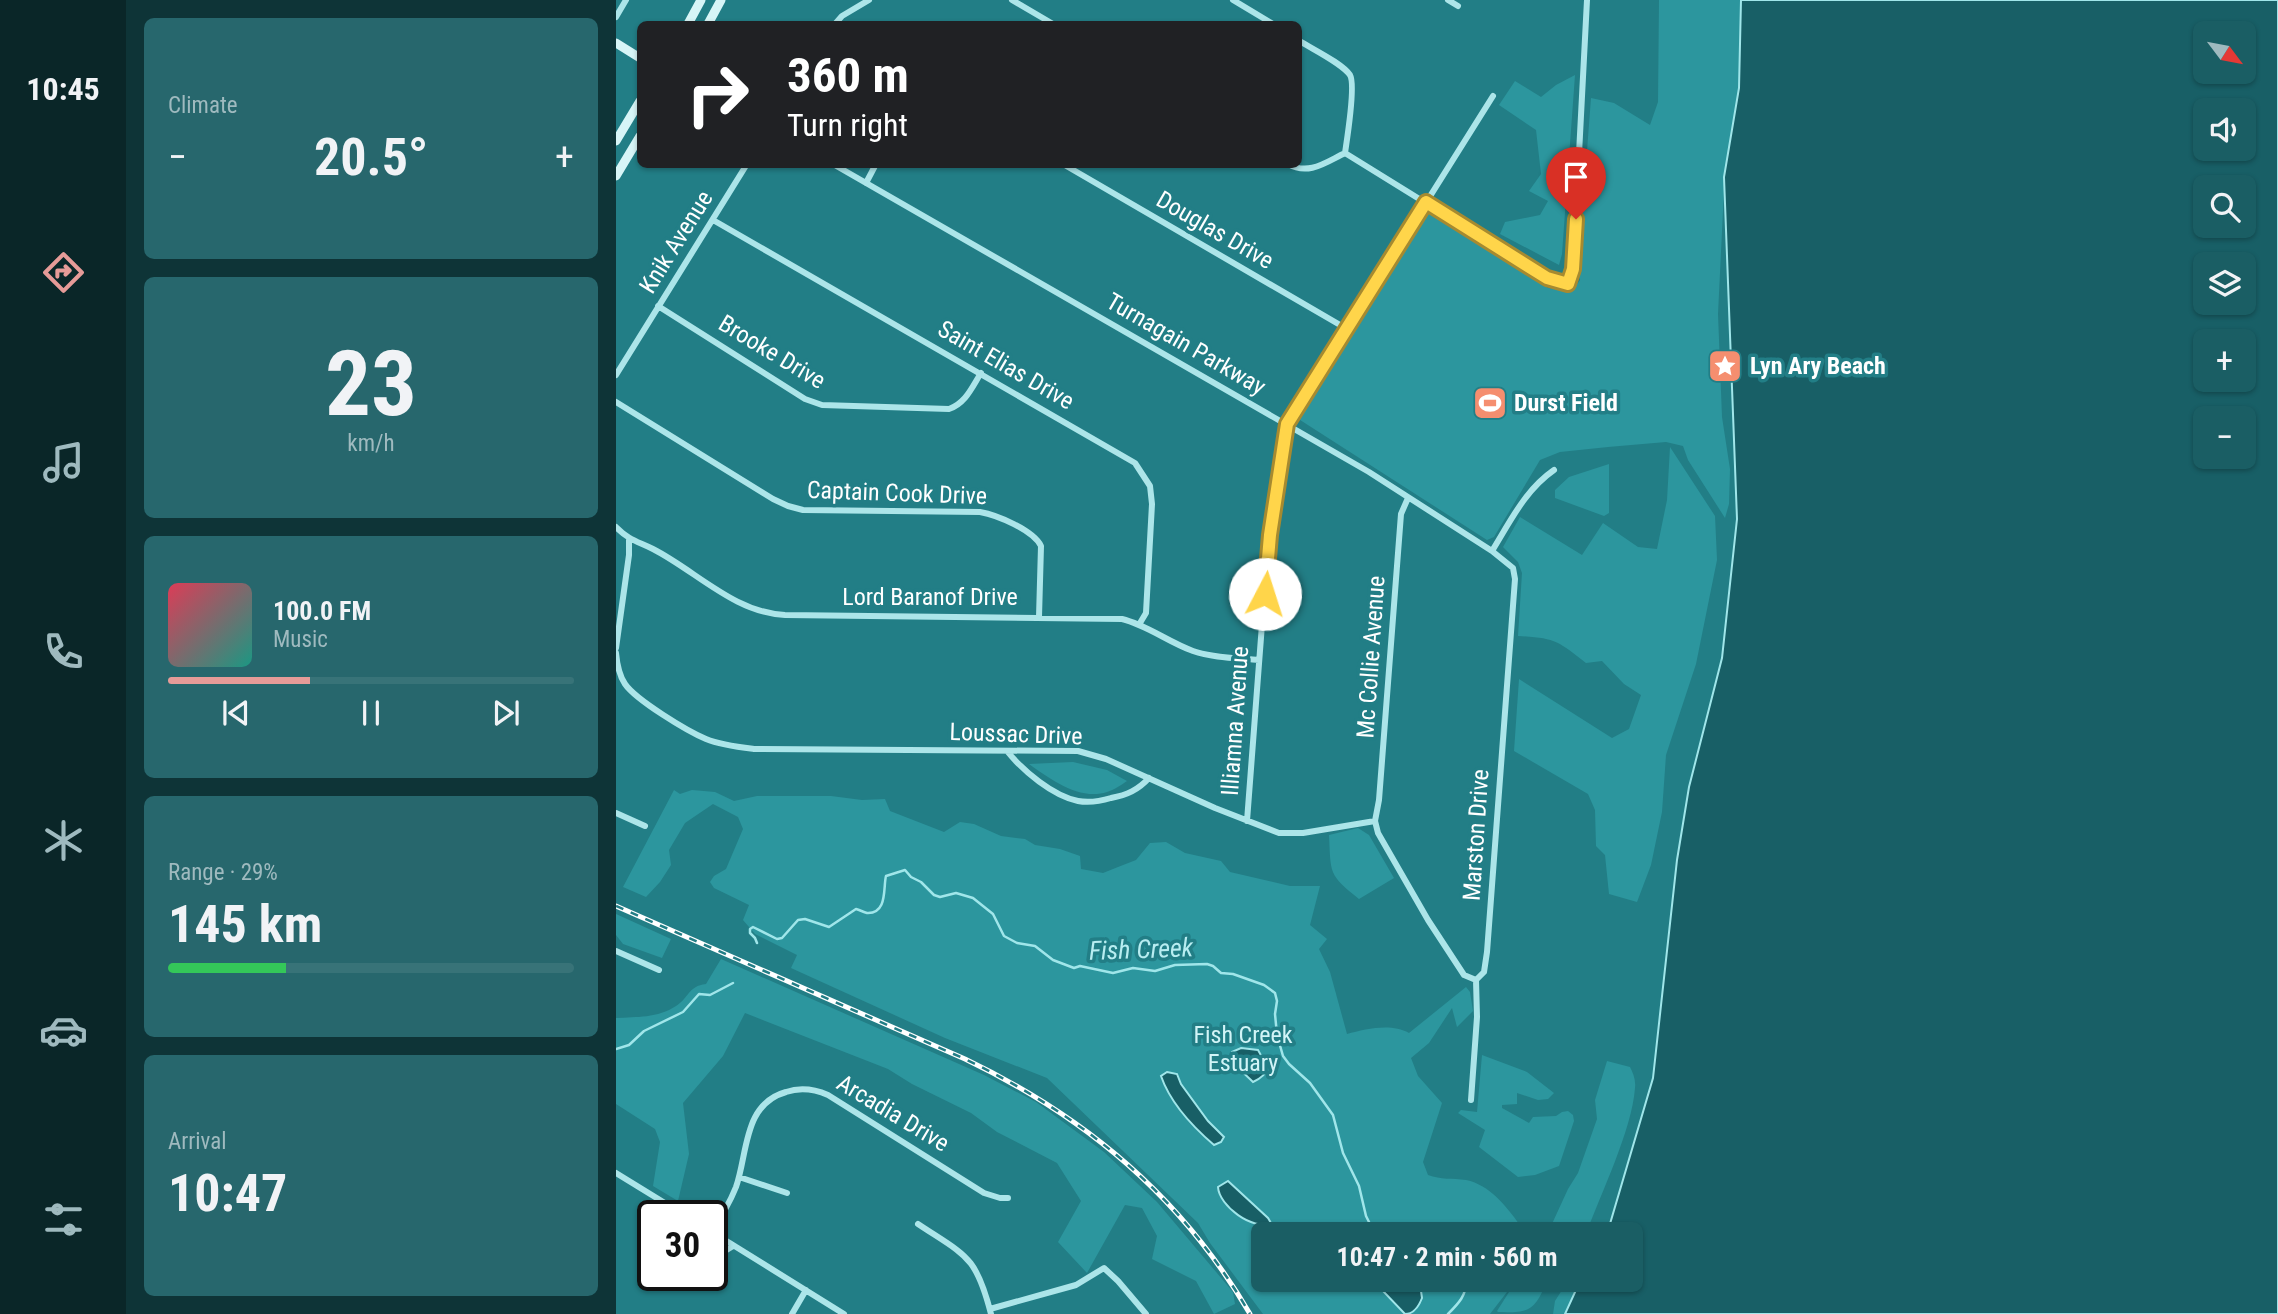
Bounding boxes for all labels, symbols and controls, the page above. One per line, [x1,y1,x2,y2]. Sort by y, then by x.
north arrow [2193,21,2256,84]
map controls [2193,21,2256,469]
text: 360 m [787,47,909,104]
icon: right [672,49,763,140]
text: 10:45 [26,70,100,108]
text: Climate [168,92,238,119]
button: sound [2193,98,2256,161]
text: Turn right [787,106,908,144]
text: 20.5° [314,127,428,188]
text: − [168,135,187,179]
text: + [555,135,574,179]
pin [1546,147,1606,219]
icon: arrive [1557,158,1595,196]
button: search [2193,175,2256,238]
street label: Douglas Drive [1151,185,1279,275]
street label: Knik Avenue [634,186,718,298]
icon: directions [39,248,88,297]
button: layers [2193,252,2256,315]
street label: Turnagain Parkway [1101,287,1271,401]
street label: Brooke Drive [714,309,830,395]
street label: Saint Elias Drive [933,315,1079,415]
button: + [2193,329,2256,392]
text: 23 [325,331,417,437]
place icon: Lyn Ary Beach [1706,347,1744,385]
place label: Lyn Ary Beach [1750,352,1886,380]
sports icon: Durst Field [1471,384,1509,422]
place label: Durst Field [1514,389,1618,417]
button: − [2193,406,2256,469]
text: km/h [347,430,395,457]
icon: music [39,438,88,487]
street label: Captain Cook Drive [807,476,987,510]
position arrow [1228,557,1302,631]
street label: Mc Collie Avenue [1351,575,1391,739]
street label: Lord Baranof Drive [842,583,1018,611]
text: 100.0 FM [273,596,371,626]
text: Music [273,626,328,653]
icon: phone [39,627,88,676]
street label: Illiamna Avenue [1216,645,1254,797]
icon: previous [217,694,255,732]
icon: pause [352,694,390,732]
icon: next [487,694,525,732]
street label: Loussac Drive [949,718,1083,750]
street label: Marston Drive [1457,768,1495,902]
icon: climate [39,816,88,865]
text: Range · 29% [168,859,278,886]
text: 145 km [168,894,322,955]
water label: Fish Creek [1088,932,1194,966]
icon: car [39,1006,88,1055]
park label: Fish Creek Estuary [1193,1021,1293,1077]
street label: Arcadia Drive [832,1069,954,1157]
text: Arrival [168,1128,227,1155]
text: 10:47 [168,1163,287,1224]
icon: filters [39,1195,88,1244]
speed limit sign: 30 [637,1200,728,1291]
text: 10:47 · 2 min · 560 m [1337,1242,1557,1272]

